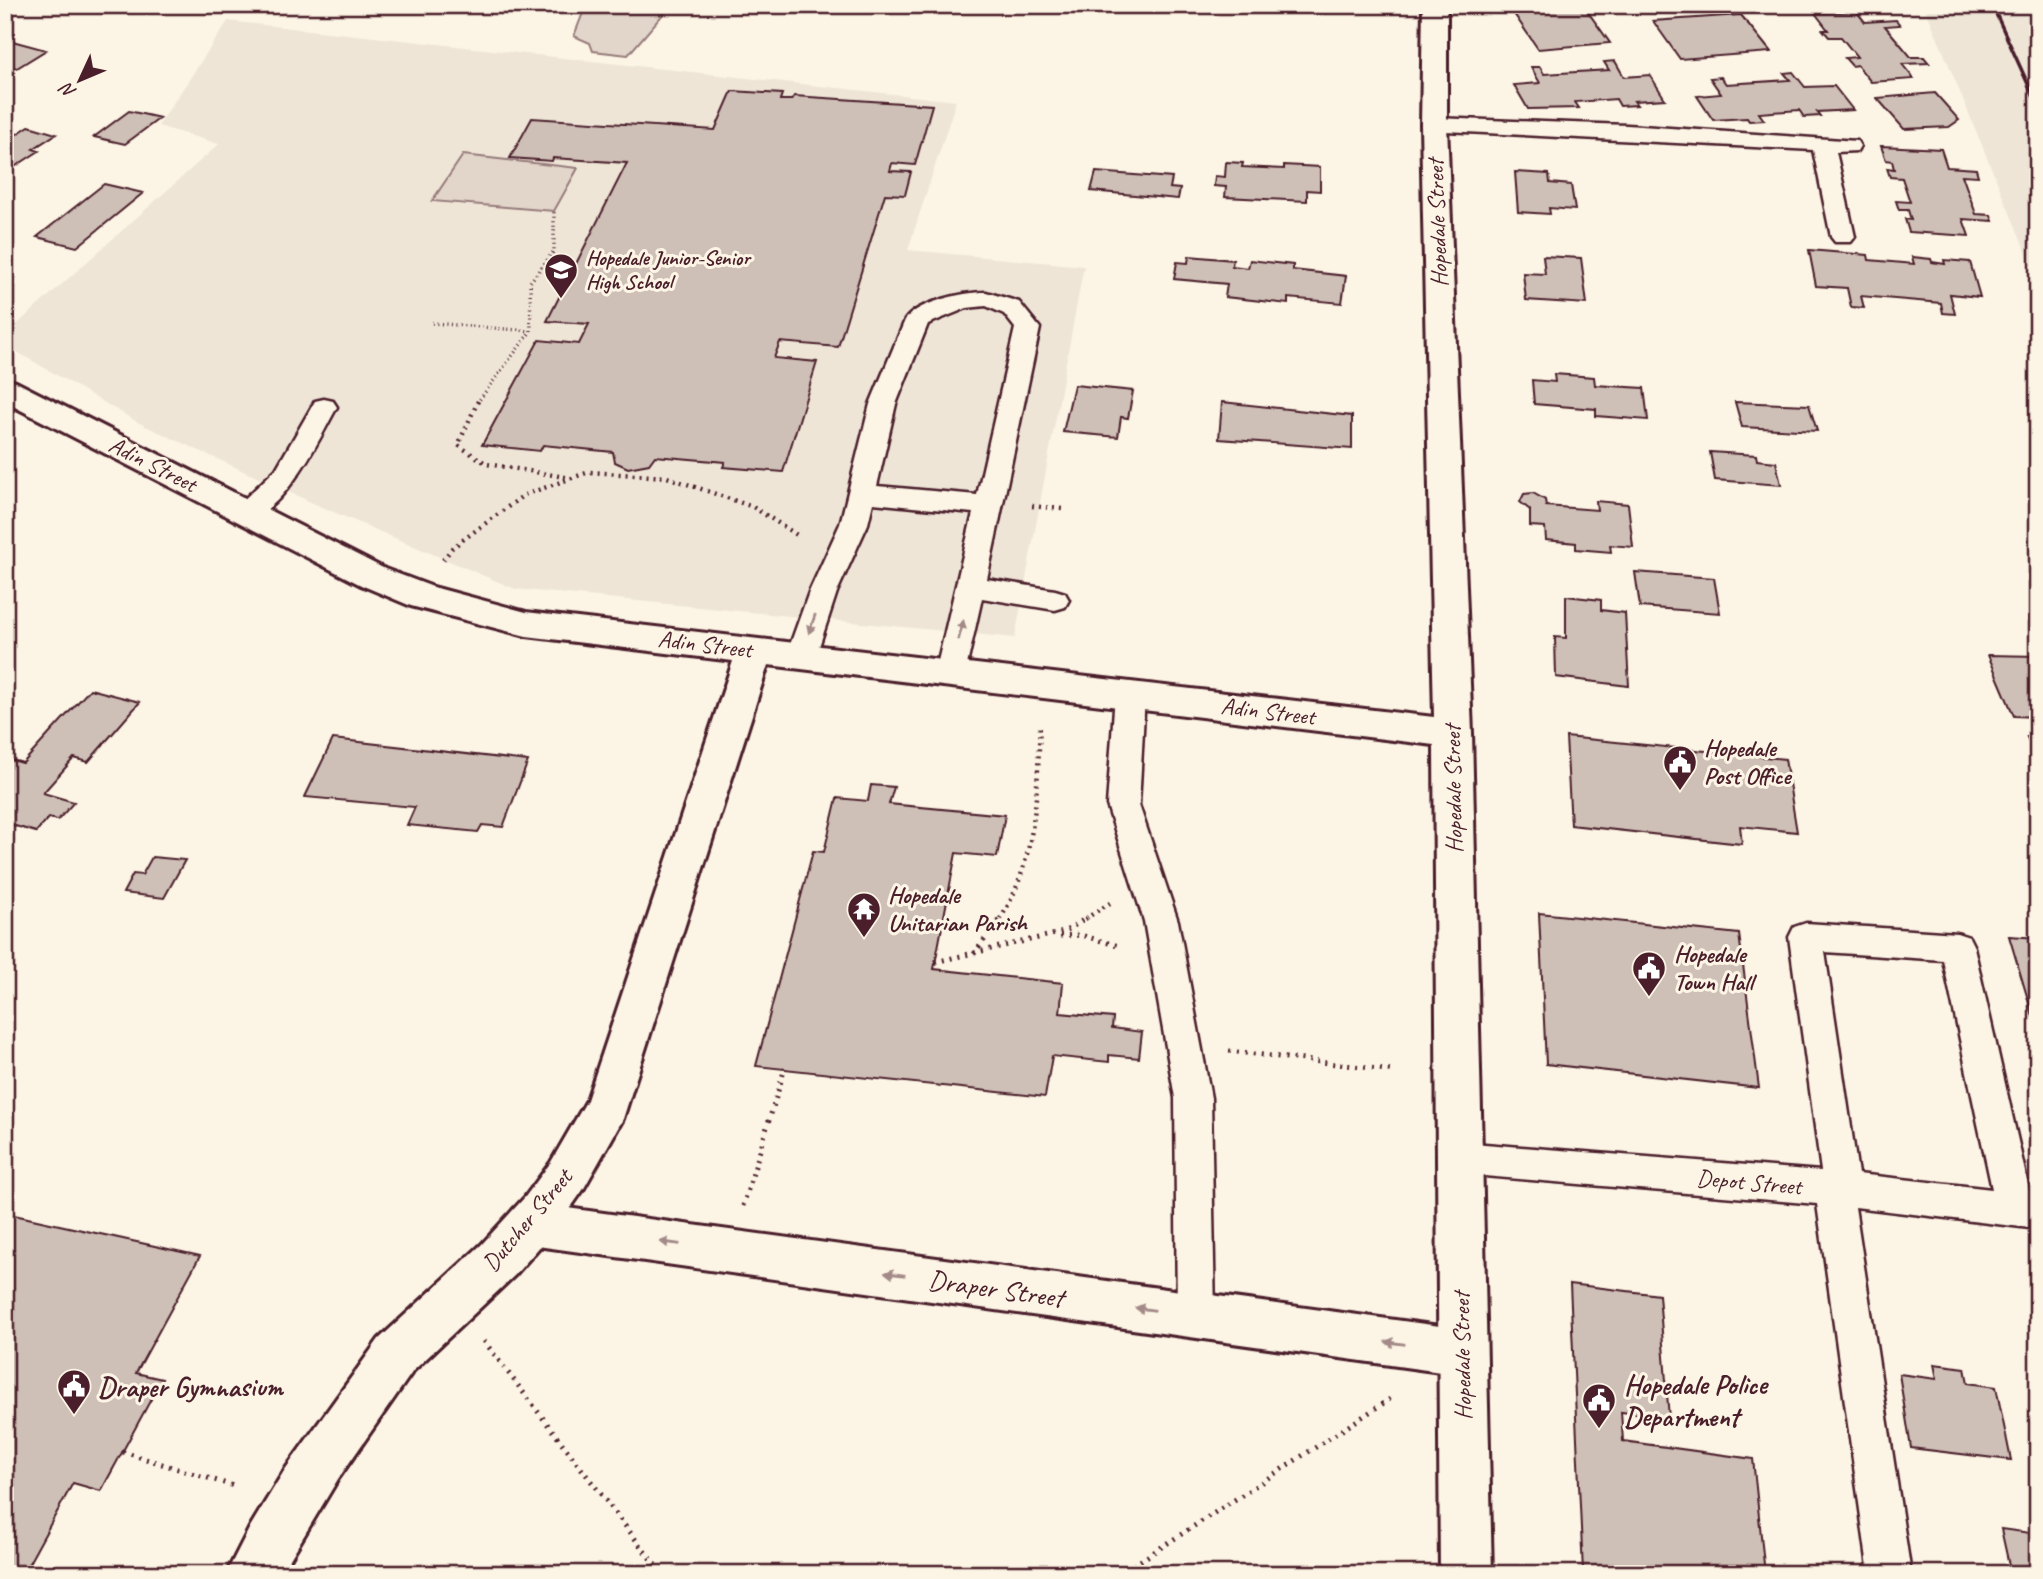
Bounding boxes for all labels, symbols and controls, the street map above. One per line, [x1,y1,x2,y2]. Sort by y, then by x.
north arrow [46,46,116,116]
text: N [54,76,81,104]
street label: Hopedale Street [1420,155,1454,288]
place label: Hopedale Junior-Senior High School [586,245,752,295]
school or university icon: Hopedale Junior-Senior High School [542,251,580,300]
street label: Adin Street [104,429,204,500]
one-way arrow [806,613,817,634]
one-way arrow [956,619,967,641]
street label: Adin Street [656,623,756,665]
street label: Adin Street [1219,690,1319,732]
street label: Hopedale Street [1437,722,1469,853]
place label: Hopedale Post Office [1704,733,1792,791]
public building icon: Hopedale Post Office [1661,743,1699,792]
place label: Hopedale Unitarian Parish [888,880,1029,938]
temple icon: Hopedale Unitarian Parish [845,890,883,939]
place label: Hopedale Town Hall [1674,939,1757,997]
public building icon: Hopedale Town Hall [1630,949,1668,998]
street label: Dutcher Street [476,1161,580,1277]
street label: Depot Street [1695,1162,1805,1202]
one-way arrow [659,1237,681,1248]
street label: Draper Street [926,1262,1069,1316]
one-way arrow [884,1268,906,1279]
street label: Hopedale Street [1446,1289,1478,1420]
one-way arrow [1134,1303,1156,1314]
one-way arrow [1383,1337,1405,1348]
public building icon: Draper Gymnasium [55,1367,93,1416]
place label: Hopedale Police Department [1624,1367,1769,1434]
place label: Draper Gymnasium [98,1369,284,1404]
public building icon: Hopedale Police Department [1580,1381,1618,1430]

